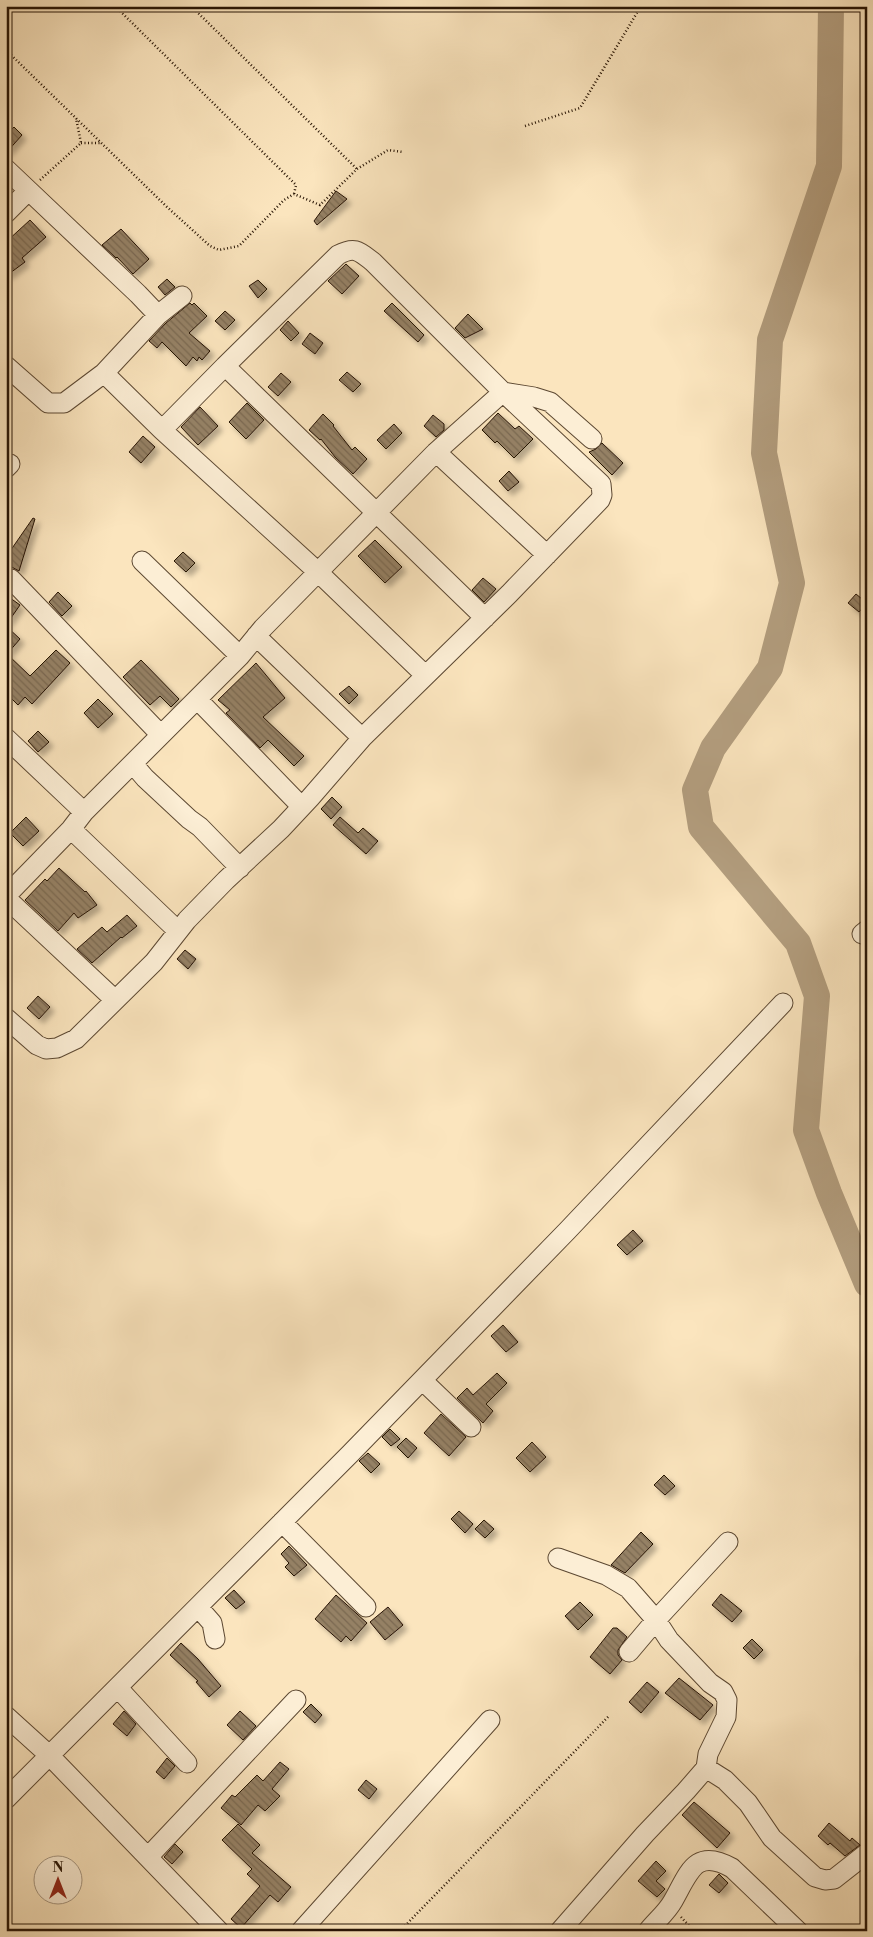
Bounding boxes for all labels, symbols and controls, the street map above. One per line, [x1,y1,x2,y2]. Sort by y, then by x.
north arrow [32,1854,82,1904]
text: N [52,1859,64,1877]

